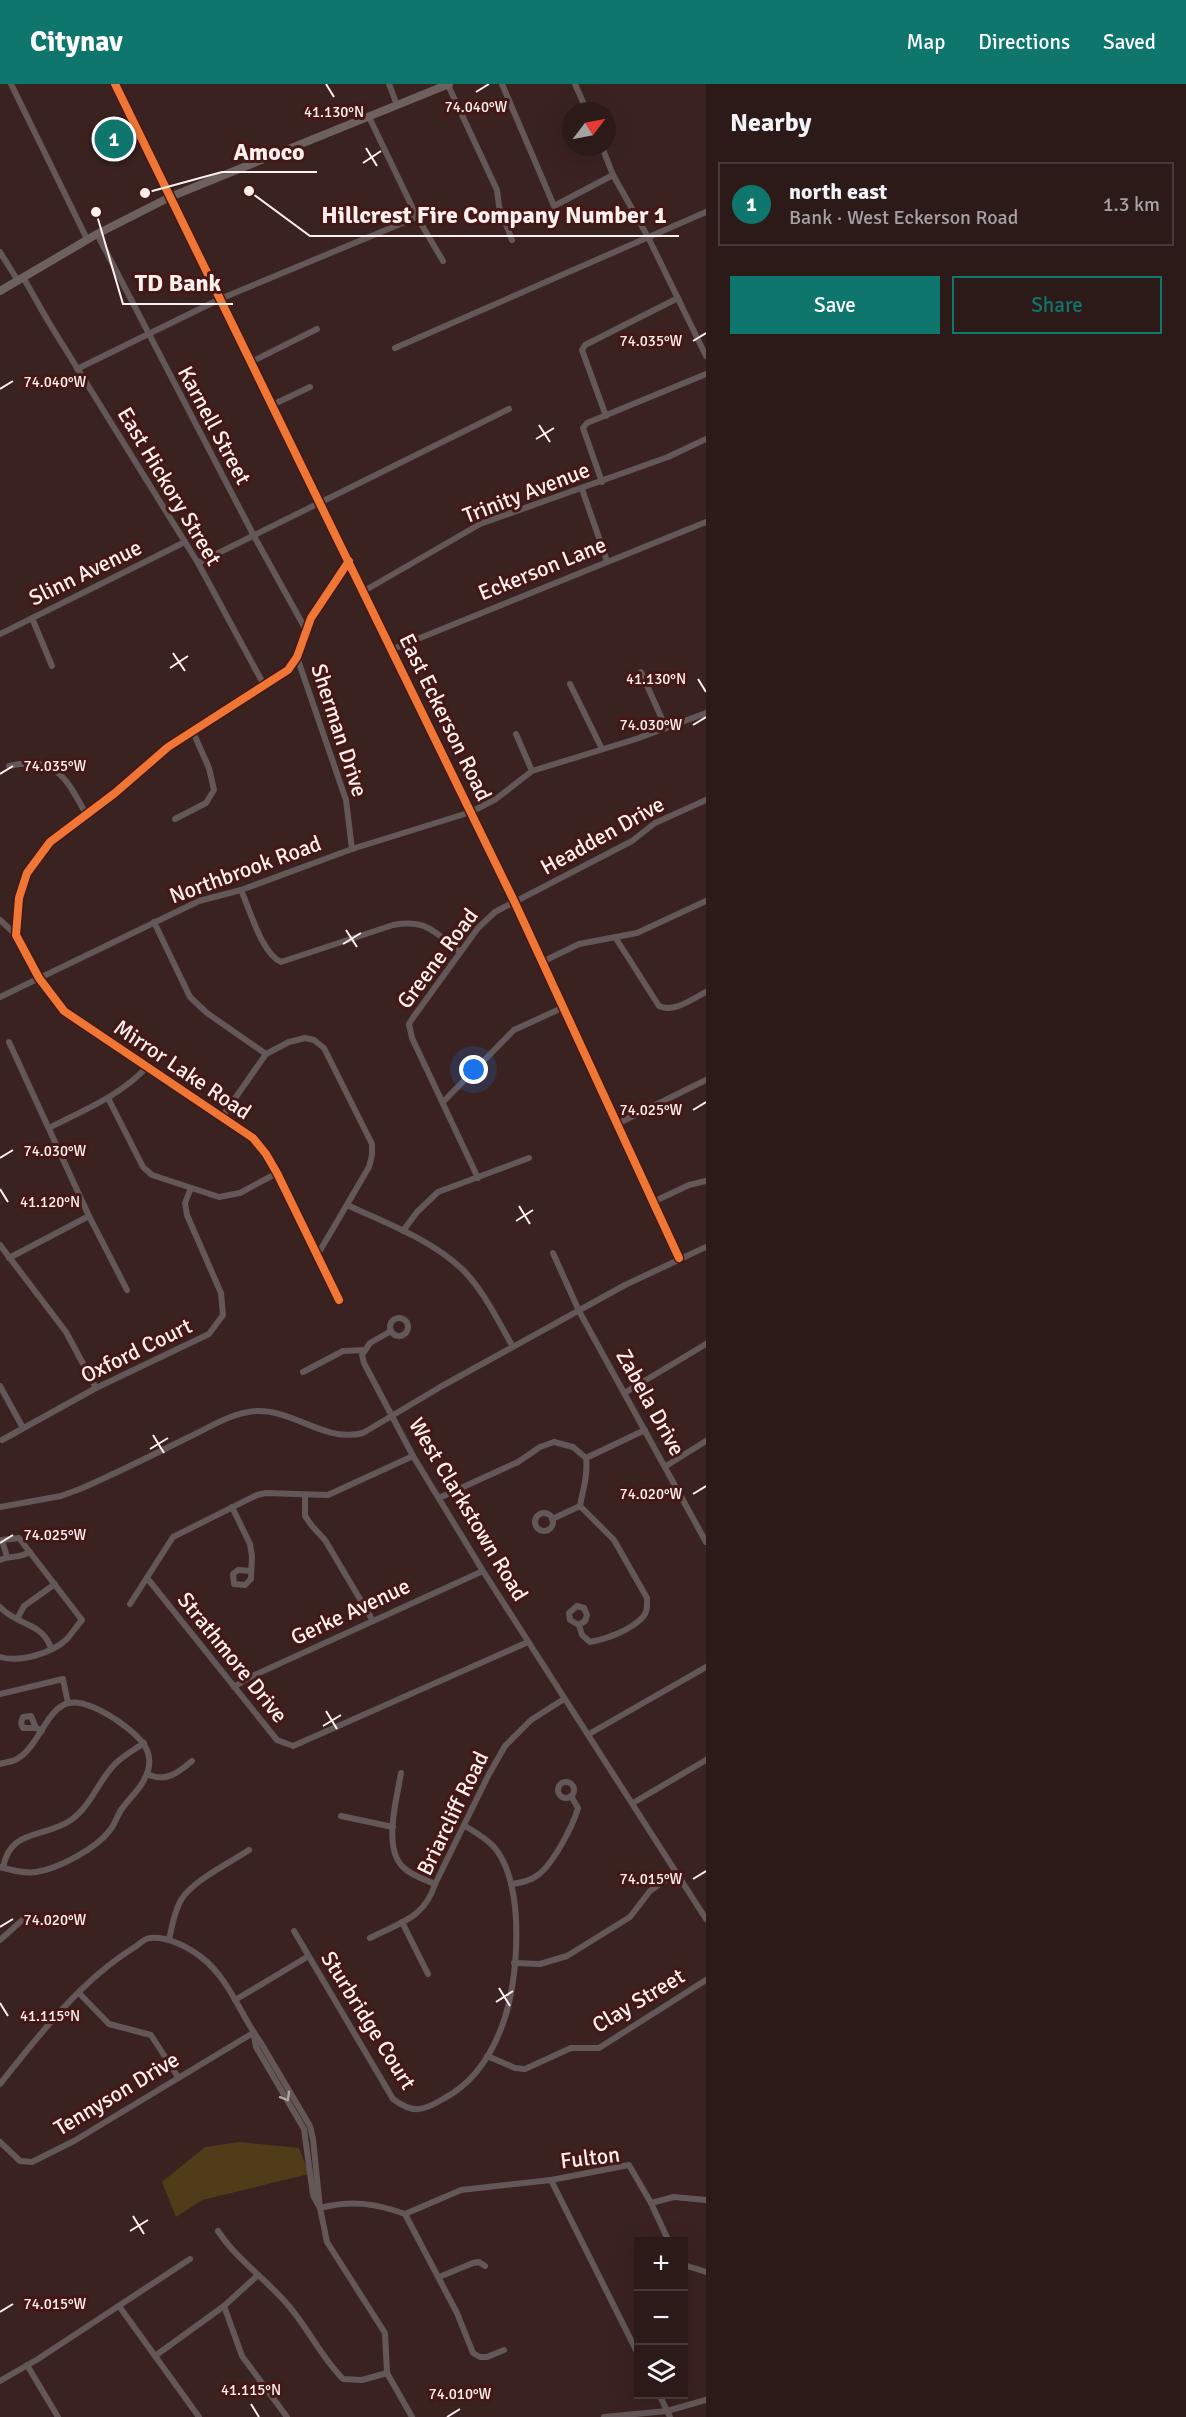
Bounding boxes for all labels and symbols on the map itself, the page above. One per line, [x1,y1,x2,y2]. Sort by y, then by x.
text: 74.040°W [445,98,508,116]
north arrow [562,102,616,156]
text: 41.130°N [304,103,364,121]
pin: 1 [94,116,134,162]
callout: Amoco [222,130,317,172]
text: Amoco [234,137,304,167]
callout: Hillcrest Fire Company Number 1 [310,194,679,236]
text: Hillcrest Fire Company Number 1 [321,200,667,230]
callout: TD Bank [123,262,233,304]
text: TD Bank [135,268,222,298]
text: 74.035°W [620,332,683,350]
street label: Karnell Street [172,361,257,489]
text: 74.040°W [24,373,87,391]
street label: East Hickory Street [112,402,228,571]
street label: Trinity Avenue [459,456,593,529]
street label: Eckerson Lane [474,531,610,606]
street label: Slinn Avenue [24,534,146,611]
street label: East Eckerson Road [393,629,498,805]
street label: Sherman Drive [305,660,374,800]
text: 41.130°N [626,670,686,688]
text: 74.030°W [620,716,683,734]
text: 74.035°W [24,757,87,775]
street label: Headden Drive [536,790,669,881]
street label: Northbrook Road [165,829,325,909]
street label: Greene Road [391,903,484,1014]
street label: Mirror Lake Road [109,1014,257,1125]
your location [459,1055,488,1084]
text: 74.025°W [620,1101,683,1119]
text: 74.030°W [24,1142,87,1160]
text: 41.120°N [20,1193,80,1211]
street label: Oxford Court [76,1312,196,1389]
street label: Zabela Drive [610,1344,691,1460]
street label: West Clarkstown Road [403,1413,534,1606]
text: 74.020°W [620,1485,683,1503]
text: 74.025°W [24,1526,87,1544]
street label: Gerke Avenue [286,1572,414,1651]
street label: Strathmore Drive [172,1587,294,1728]
street label: Briarcliff Road [411,1747,494,1880]
text: 74.015°W [620,1870,683,1888]
text: 74.020°W [24,1911,87,1929]
street label: Sturbridge Court [315,1946,422,2095]
street label: Clay Street [587,1962,690,2039]
text: 41.115°N [20,2007,80,2025]
street label: Tennyson Drive [49,2046,184,2141]
one-way arrow [278,2091,290,2101]
street label: Fulton [559,2140,621,2175]
text: 74.015°W [24,2295,87,2313]
text: 41.115°N [221,2381,281,2399]
text: 74.010°W [429,2385,492,2403]

